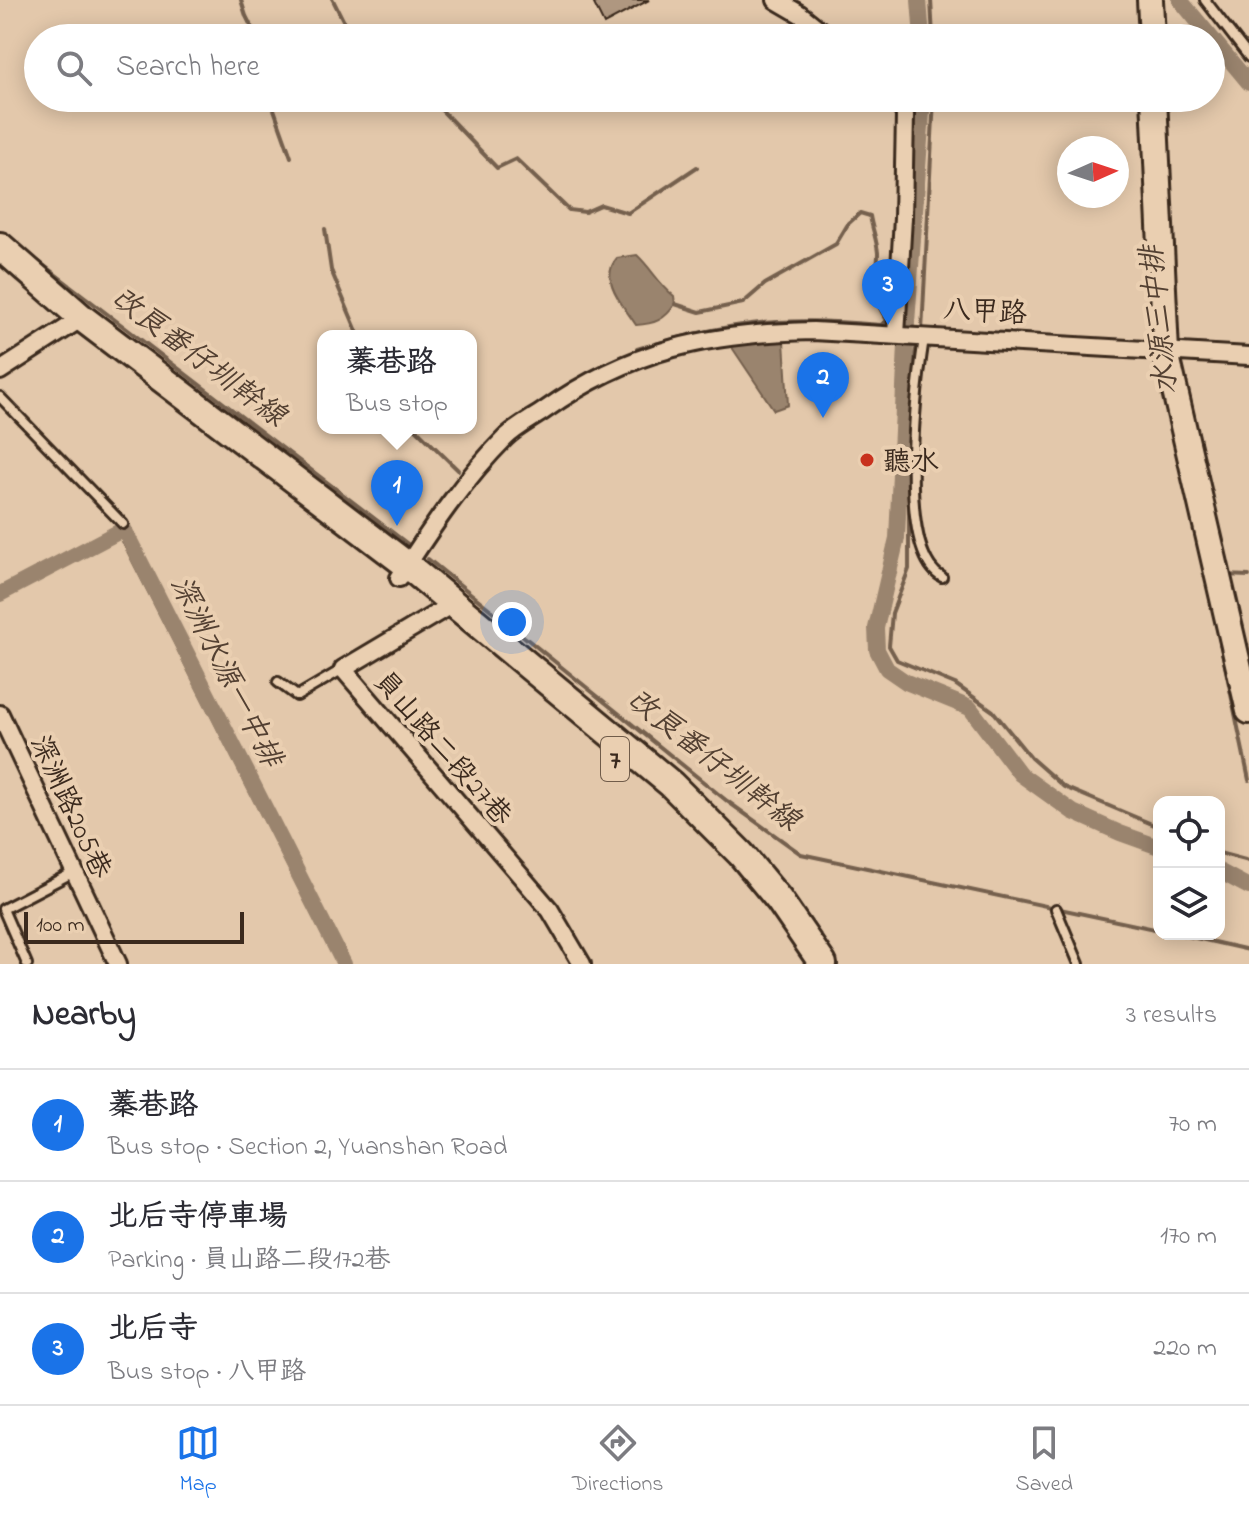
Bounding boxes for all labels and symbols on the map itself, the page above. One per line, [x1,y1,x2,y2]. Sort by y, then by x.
north arrow [1057,136,1129,208]
water label: 水源三中排 [1131,240,1191,397]
pin: 3 [862,259,914,325]
water label: 改良番仔圳幹線 [100,278,296,440]
street label: 八甲路 [942,291,1028,336]
pin: 2 [797,352,849,418]
place label: 聽水 [883,443,939,484]
marker: 聽水 [858,451,876,469]
pin: 1 [371,460,423,526]
water label: 深洲水源一中排 [157,569,293,779]
your location [492,602,532,642]
street label: 員山路二段27巷 [362,663,521,837]
water label: 改良番仔圳幹線 [616,679,810,845]
street label: 深洲路205巷 [18,729,120,887]
road number: 7 [601,737,629,781]
scale bar [24,908,244,944]

